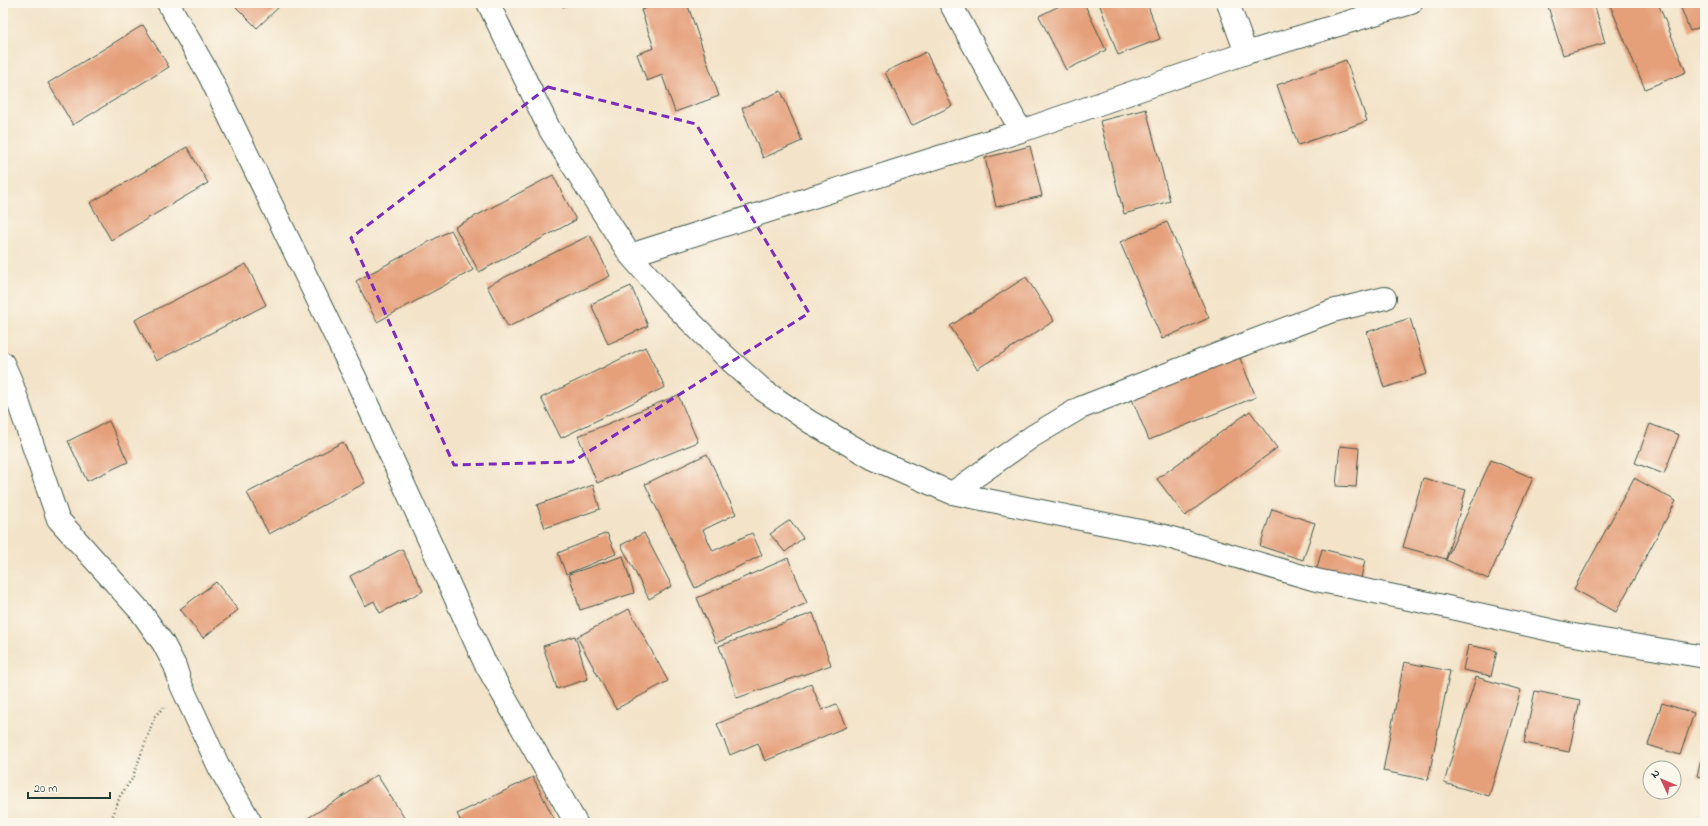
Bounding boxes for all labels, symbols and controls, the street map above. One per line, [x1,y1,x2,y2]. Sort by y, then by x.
north arrow [1642,760,1682,800]
text: N [1647,766,1664,782]
scale bar [28,774,110,800]
text: 20 m [34,780,57,798]

